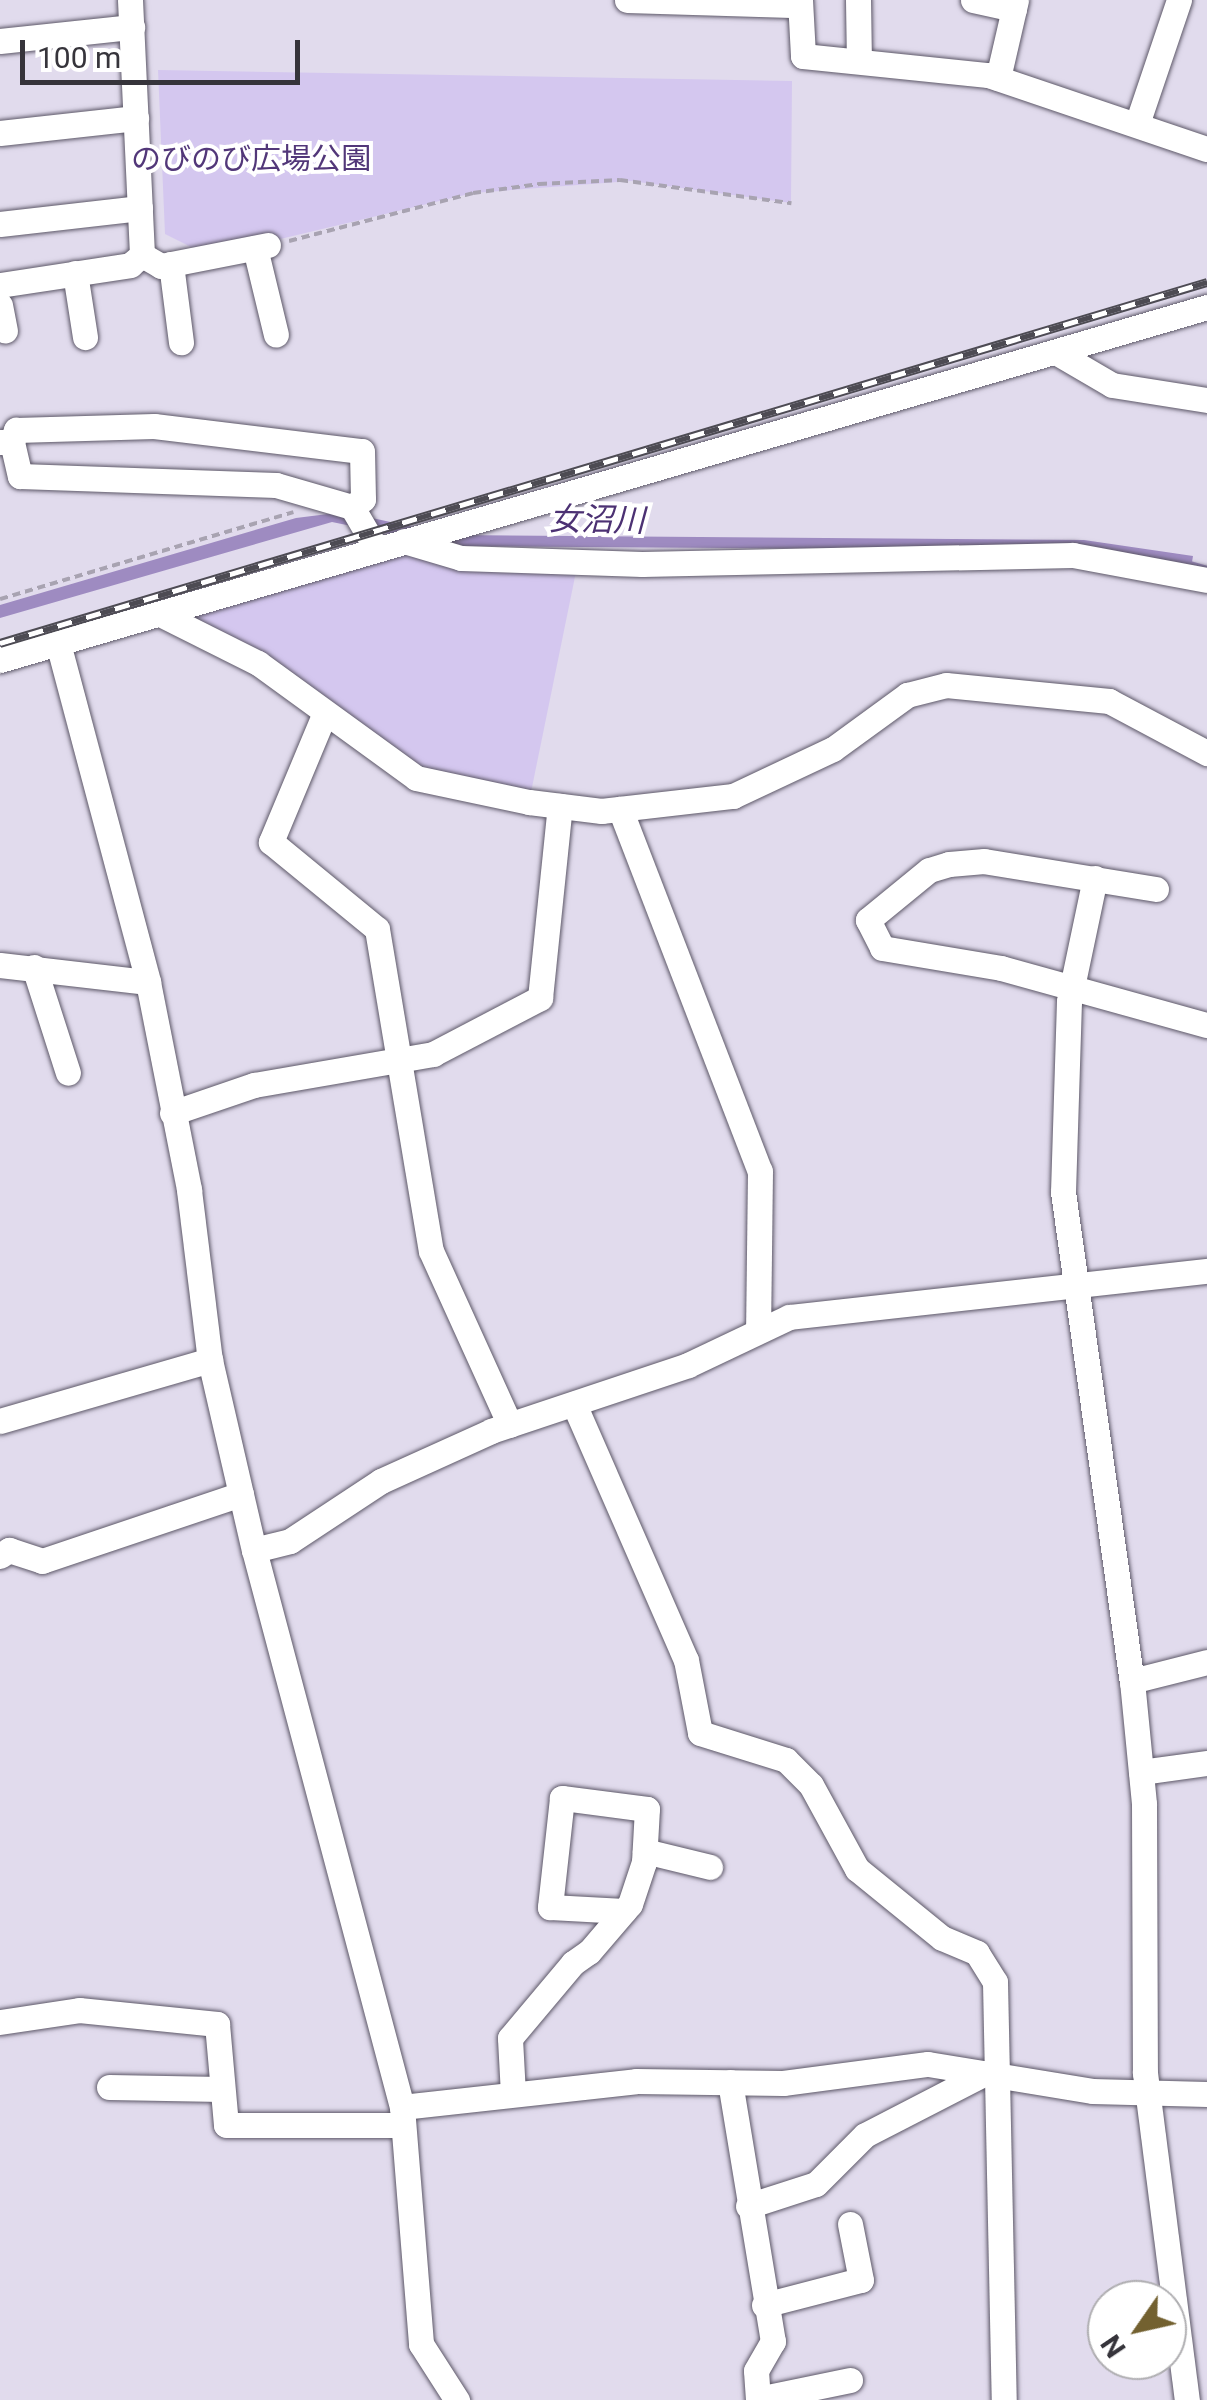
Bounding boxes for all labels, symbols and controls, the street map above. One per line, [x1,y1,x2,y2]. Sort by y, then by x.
scale bar [25,20,305,82]
text: 100 m [37,40,121,75]
park label: のびのび広場公園 [131,141,371,177]
water label: 女沼川 [549,500,645,540]
north arrow [1087,2280,1187,2380]
text: N [1094,2329,1133,2363]

